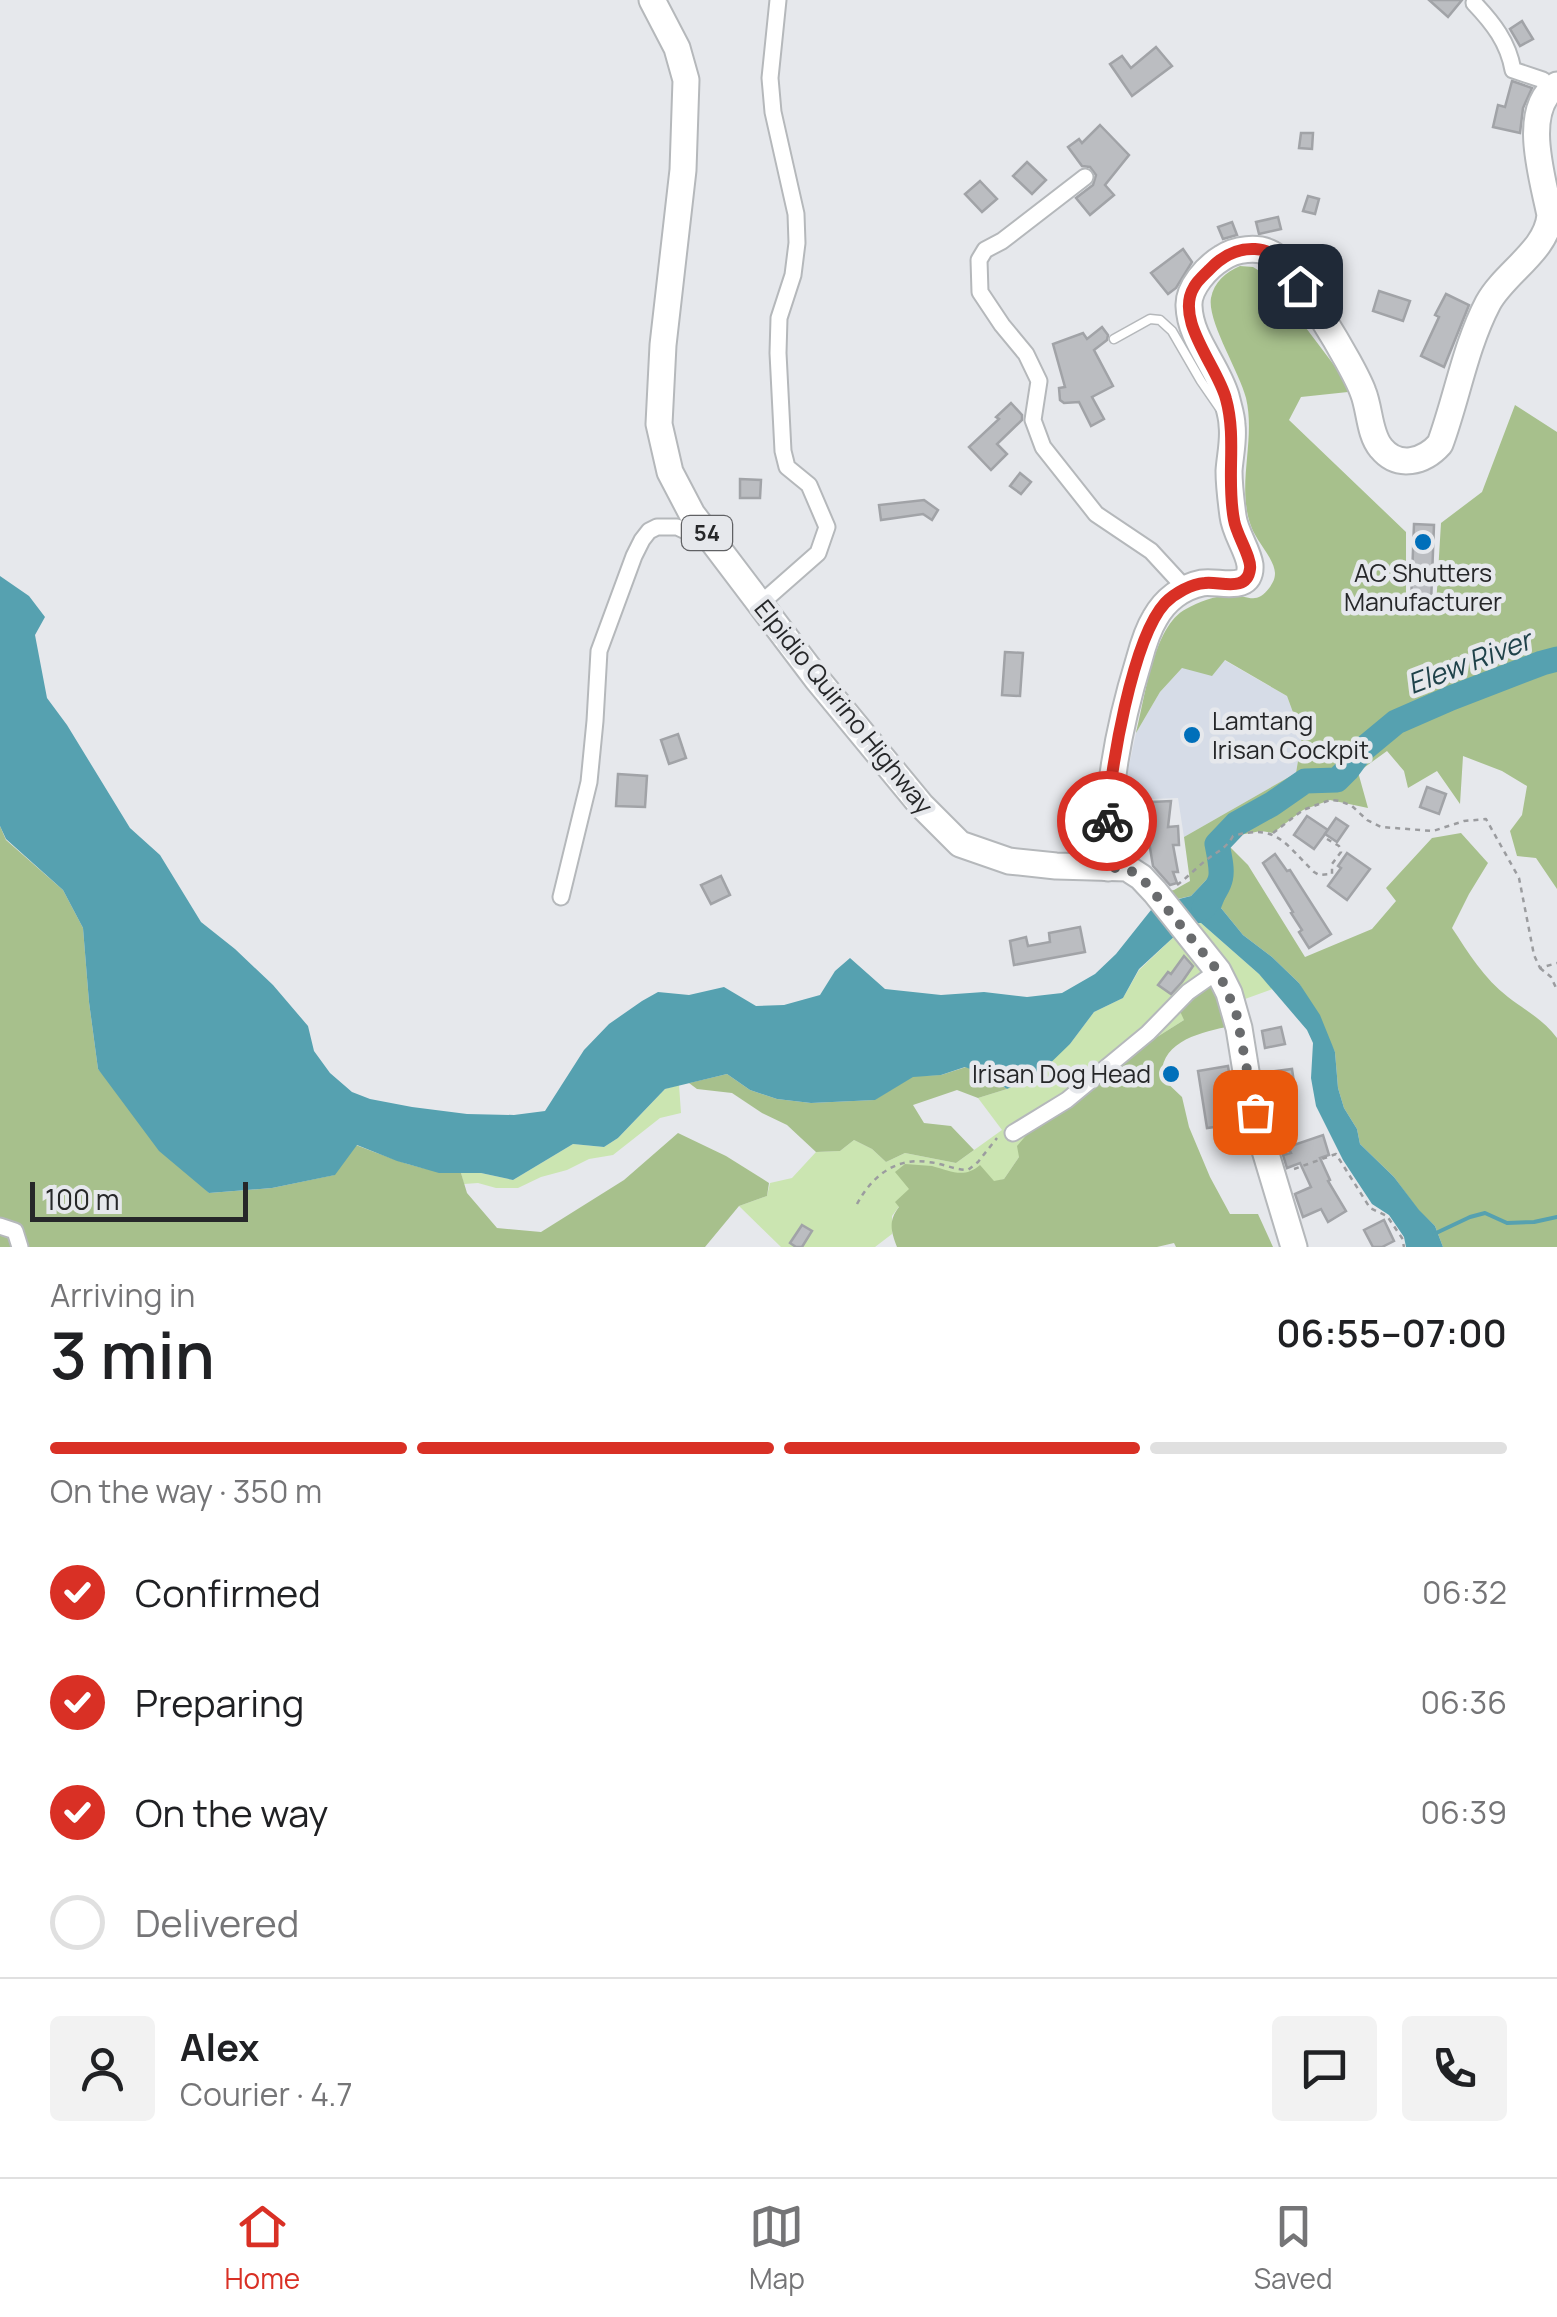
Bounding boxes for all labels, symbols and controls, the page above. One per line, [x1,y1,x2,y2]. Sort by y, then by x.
pin [1258,244,1343,329]
icon: home [1273,259,1328,314]
road number: 54 [682,516,732,550]
marker: AC Shutters Manufacturer [1412,531,1434,553]
place label: AC Shutters Manufacturer [1344,555,1502,619]
street label: Elpidio Quirino Highway [747,592,942,821]
water label: Elew River [1401,619,1540,702]
place label: Lamtang Irisan Cockpit [1212,703,1369,767]
marker: Lamtang Irisan Cockpit [1181,724,1203,746]
courier [1057,771,1157,871]
icon: bike [1080,794,1135,849]
place label: Irisan Dog Head [972,1056,1151,1091]
marker: Irisan Dog Head [1160,1063,1182,1085]
pin [1213,1070,1298,1155]
icon: bag [1228,1085,1283,1140]
scale bar [30,1177,248,1222]
text: 100 m [45,1180,119,1218]
text: Arriving in [50,1273,195,1317]
text: 06:55–07:00 [1276,1306,1507,1358]
text: 3 min [50,1310,215,1399]
text: On the way · 350 m [50,1469,322,1513]
icon: check [50,1565,105,1620]
text: Confirmed [135,1566,321,1618]
text: 06:32 [1422,1570,1507,1614]
icon: check [50,1675,105,1730]
text: Preparing [135,1676,304,1728]
text: 06:36 [1421,1680,1507,1724]
icon: check [50,1785,105,1840]
text: On the way [135,1786,328,1838]
text: 06:39 [1421,1790,1507,1834]
text: Delivered [135,1896,299,1948]
button: person [50,2016,155,2121]
button: chat [1272,2016,1377,2121]
button: phone [1402,2016,1507,2121]
text: Alex [180,2020,259,2072]
text: Courier · 4.7 [180,2072,353,2116]
tab: Home [224,2199,300,2297]
tab: Map [749,2199,805,2297]
tab: Saved [1254,2199,1333,2297]

